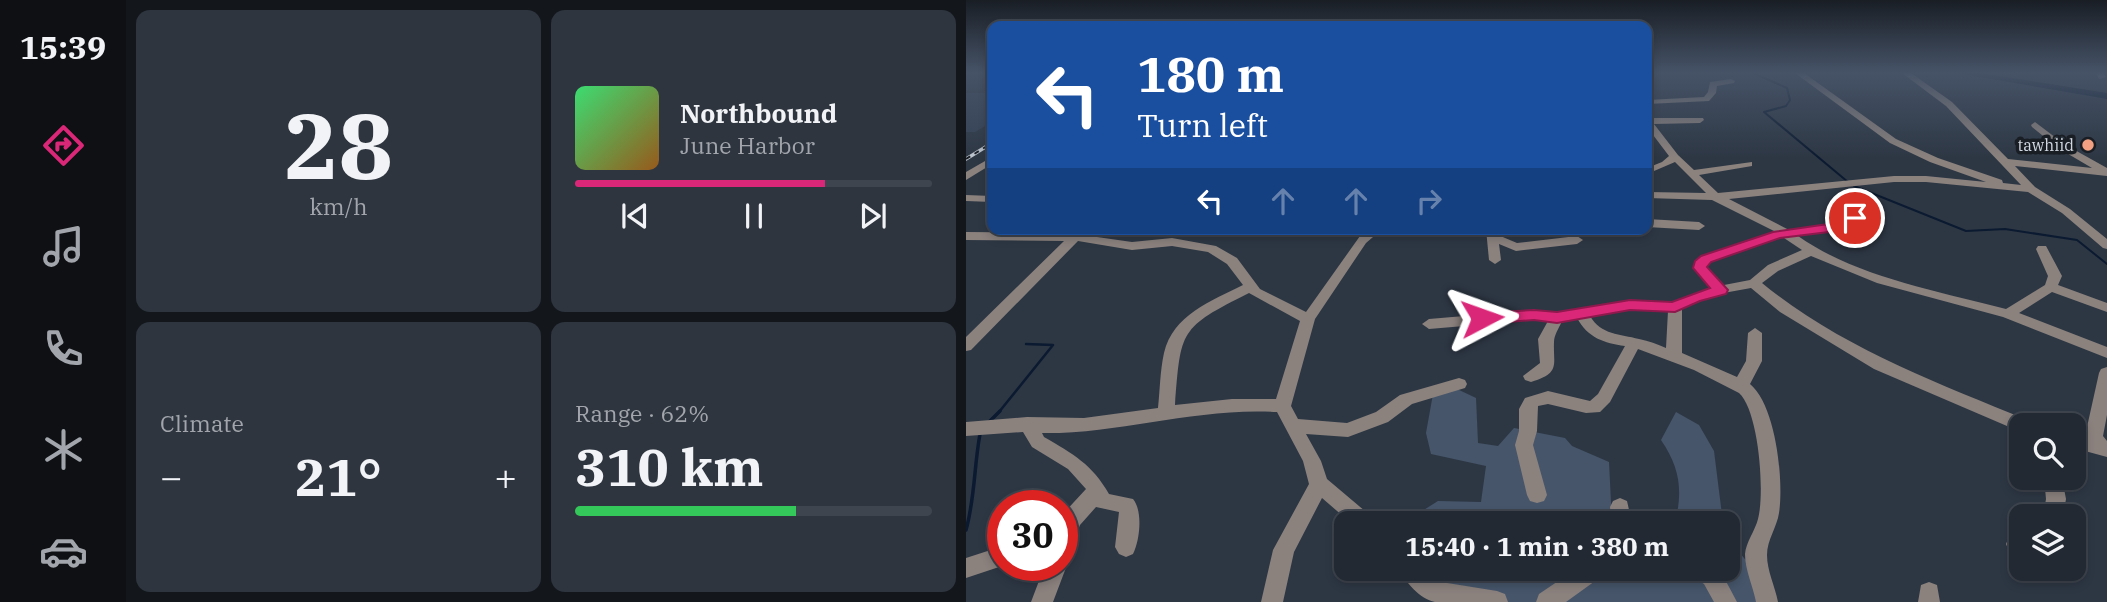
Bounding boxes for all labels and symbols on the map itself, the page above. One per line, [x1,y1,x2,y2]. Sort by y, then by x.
place label: tawhiid [2018,135,2074,155]
marker: tawhiid [2080,137,2096,153]
pin [1825,188,1885,248]
position arrow [1445,281,1519,355]
speed limit sign: 30 [987,490,1078,581]

